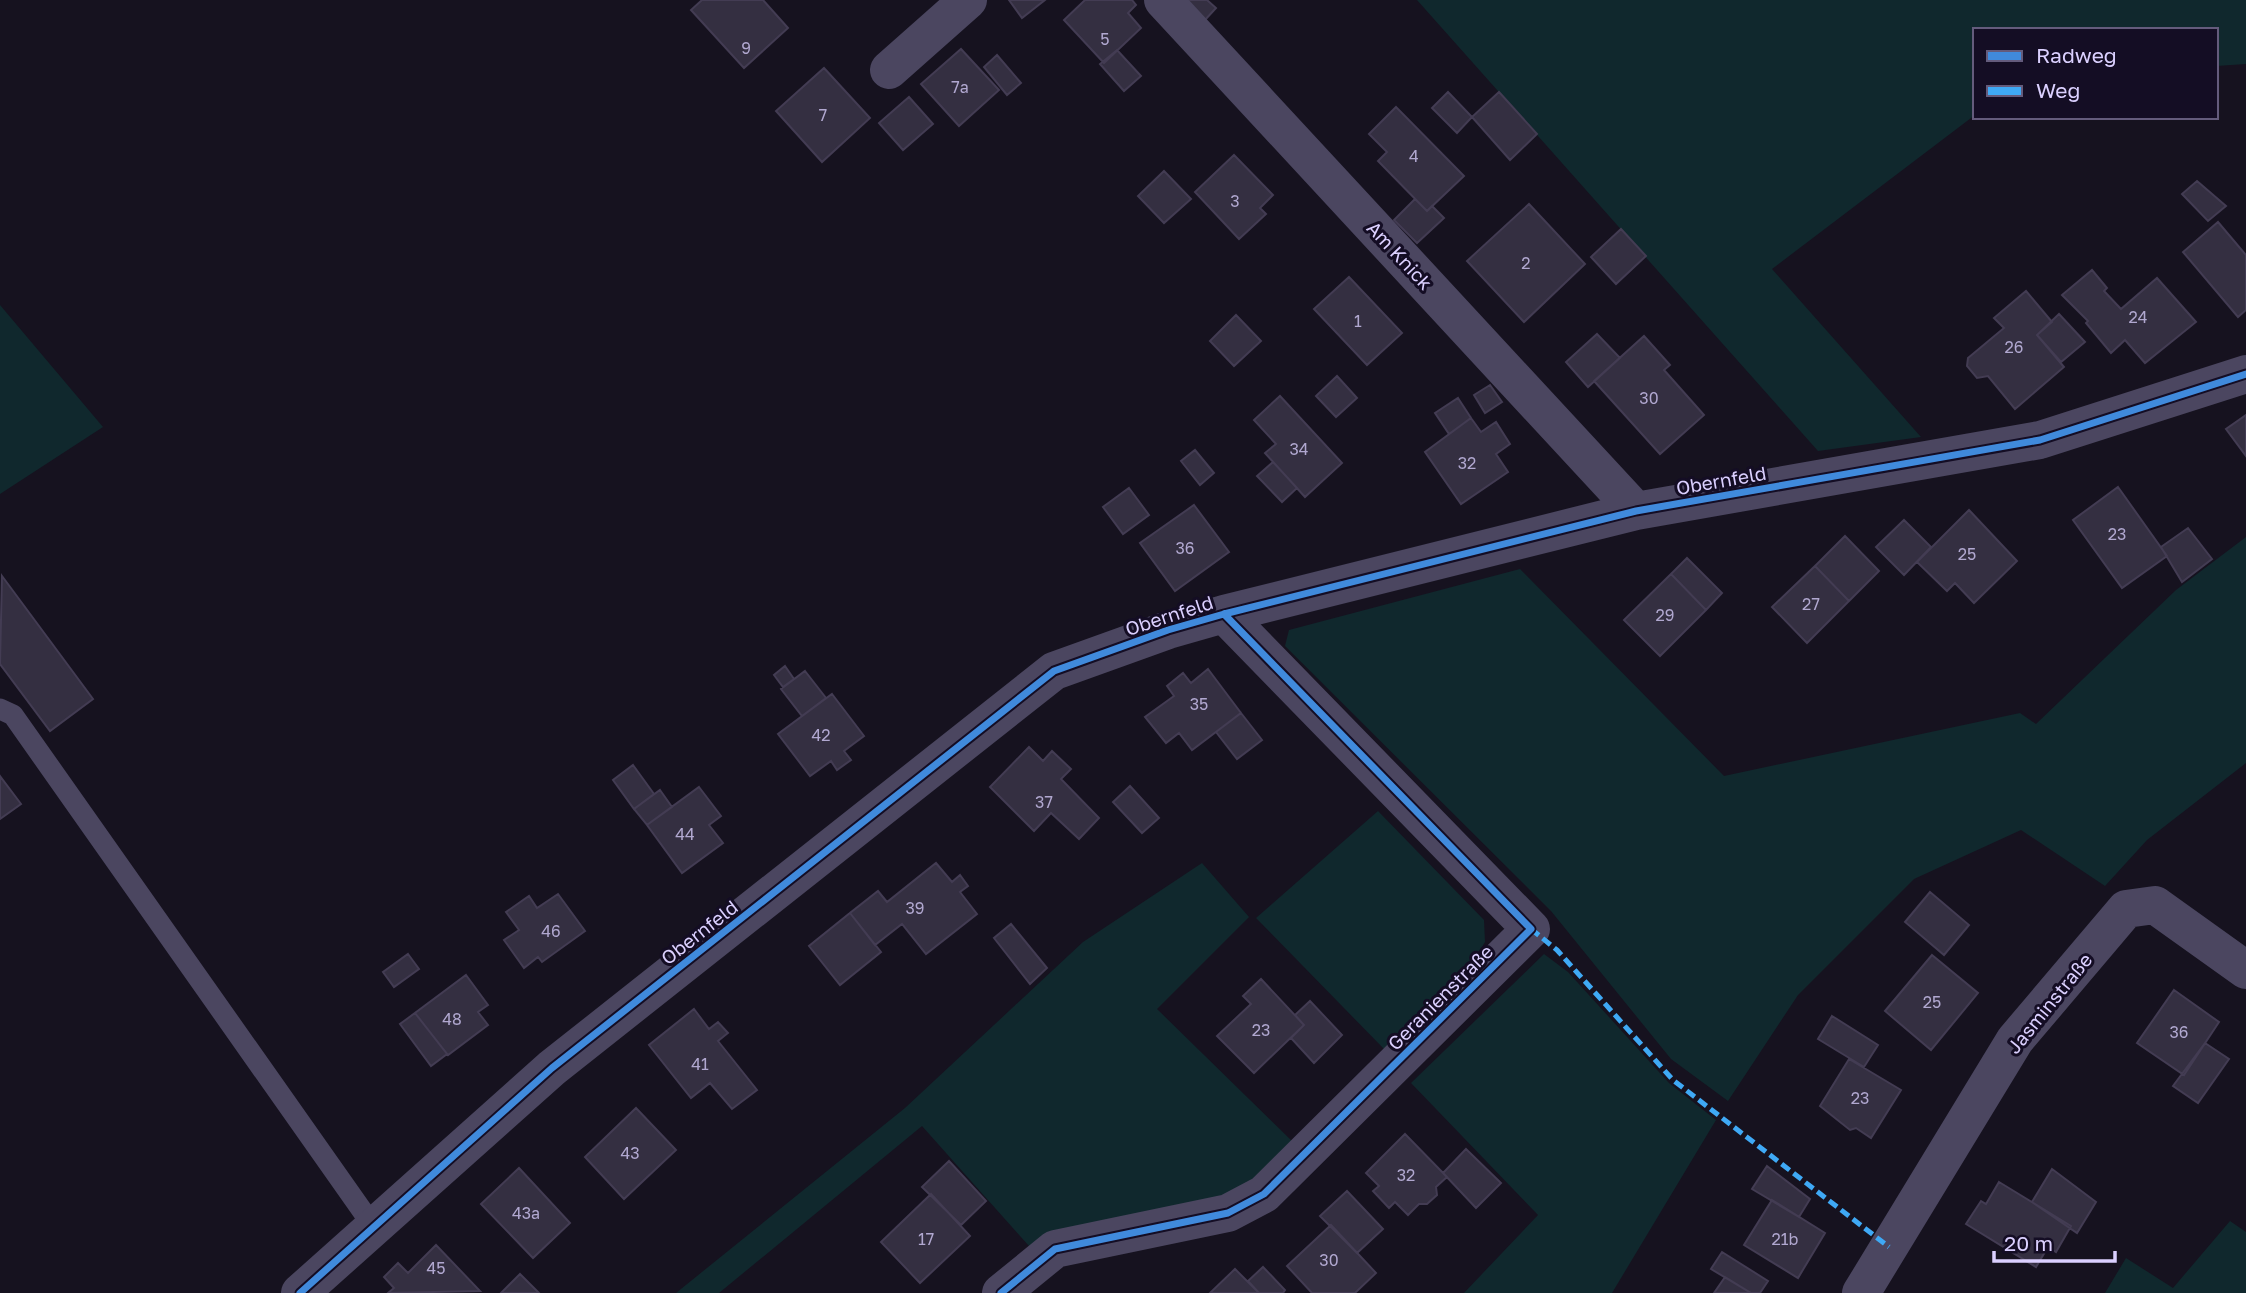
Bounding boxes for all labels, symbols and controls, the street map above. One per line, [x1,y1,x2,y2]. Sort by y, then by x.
legend [1973,28,2218,119]
house number: 5 [1100,29,1110,49]
house number: 9 [741,38,751,58]
text: Radweg [2036,42,2117,68]
house number: 7a [951,77,969,97]
text: Weg [2036,77,2080,103]
house number: 7 [819,105,827,125]
house number: 4 [1409,146,1419,166]
house number: 3 [1230,191,1240,211]
street label: Am Knick [1363,216,1438,294]
house number: 2 [1521,253,1531,273]
house number: 24 [2128,307,2148,327]
house number: 1 [1354,311,1362,331]
house number: 26 [2005,337,2023,357]
house number: 30 [1639,388,1659,408]
house number: 34 [1289,439,1309,459]
house number: 32 [1458,453,1476,473]
street label: Obernfeld [1674,461,1768,499]
house number: 23 [2108,524,2126,544]
house number: 36 [1175,538,1195,558]
house number: 25 [1958,544,1976,564]
street label: Obernfeld [1122,590,1216,640]
house number: 27 [1802,594,1820,614]
house number: 29 [1656,605,1674,625]
house number: 35 [1190,694,1208,714]
house number: 42 [811,725,831,745]
house number: 37 [1035,792,1053,812]
house number: 44 [675,824,695,844]
street label: Obernfeld [656,895,742,969]
house number: 39 [905,898,925,918]
house number: 46 [541,921,561,941]
street label: Geranienstraße [1383,940,1497,1054]
street label: Jasminstraße [2001,948,2097,1058]
house number: 25 [1923,992,1941,1012]
house number: 48 [442,1009,462,1029]
house number: 23 [1252,1020,1270,1040]
house number: 36 [2169,1022,2189,1042]
house number: 41 [691,1054,709,1074]
house number: 23 [1851,1088,1869,1108]
house number: 43 [620,1143,640,1163]
house number: 32 [1397,1165,1415,1185]
house number: 43a [512,1203,540,1223]
scale bar [1994,1220,2115,1264]
house number: 17 [918,1229,934,1249]
house number: 21b [1772,1229,1799,1249]
text: 20 m [2004,1230,2053,1256]
house number: 30 [1319,1250,1339,1270]
house number: 45 [426,1258,446,1278]

